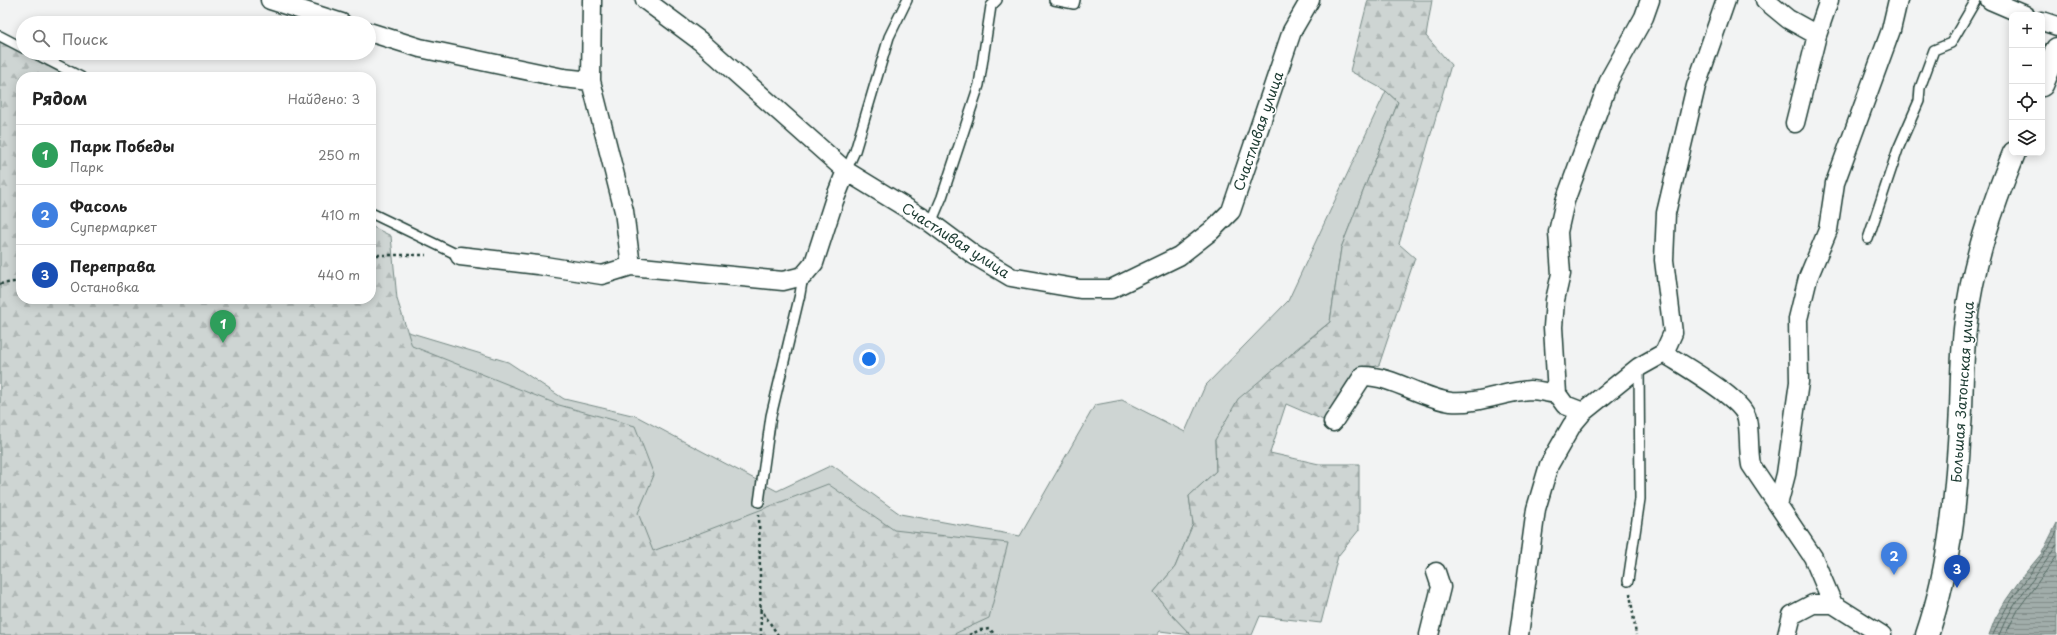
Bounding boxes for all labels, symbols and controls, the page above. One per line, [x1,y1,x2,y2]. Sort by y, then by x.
map controls [2009,12,2045,156]
button: + [2009,12,2045,48]
search box [16,16,376,60]
icon: search [30,27,52,49]
text: Поиск [62,27,108,50]
button: − [2009,48,2045,84]
street label: Счастливая улица [1228,68,1288,194]
button: locate [2009,84,2045,120]
text: Рядом [32,85,87,111]
text: Найдено: 3 [288,89,360,108]
button: layers [2009,120,2045,156]
text: Парк Победы [70,134,175,157]
text: 1 [42,145,48,164]
text: 250 m [318,145,360,164]
text: Парк [70,157,104,176]
text: Фасоль [70,194,127,217]
street label: Счастливая улица [898,197,1014,283]
text: 2 [40,205,50,224]
text: 410 m [321,205,360,224]
text: Супермаркет [70,217,157,236]
text: Переправа [70,254,156,277]
text: 3 [41,265,49,284]
text: 440 m [317,265,360,284]
text: Остановка [70,277,139,296]
street label: Большая Затонская улица [1945,300,1979,483]
pin: 1 [210,310,236,343]
your location [859,349,879,369]
pin: 2 [1881,542,1907,575]
pin: 3 [1944,555,1970,588]

